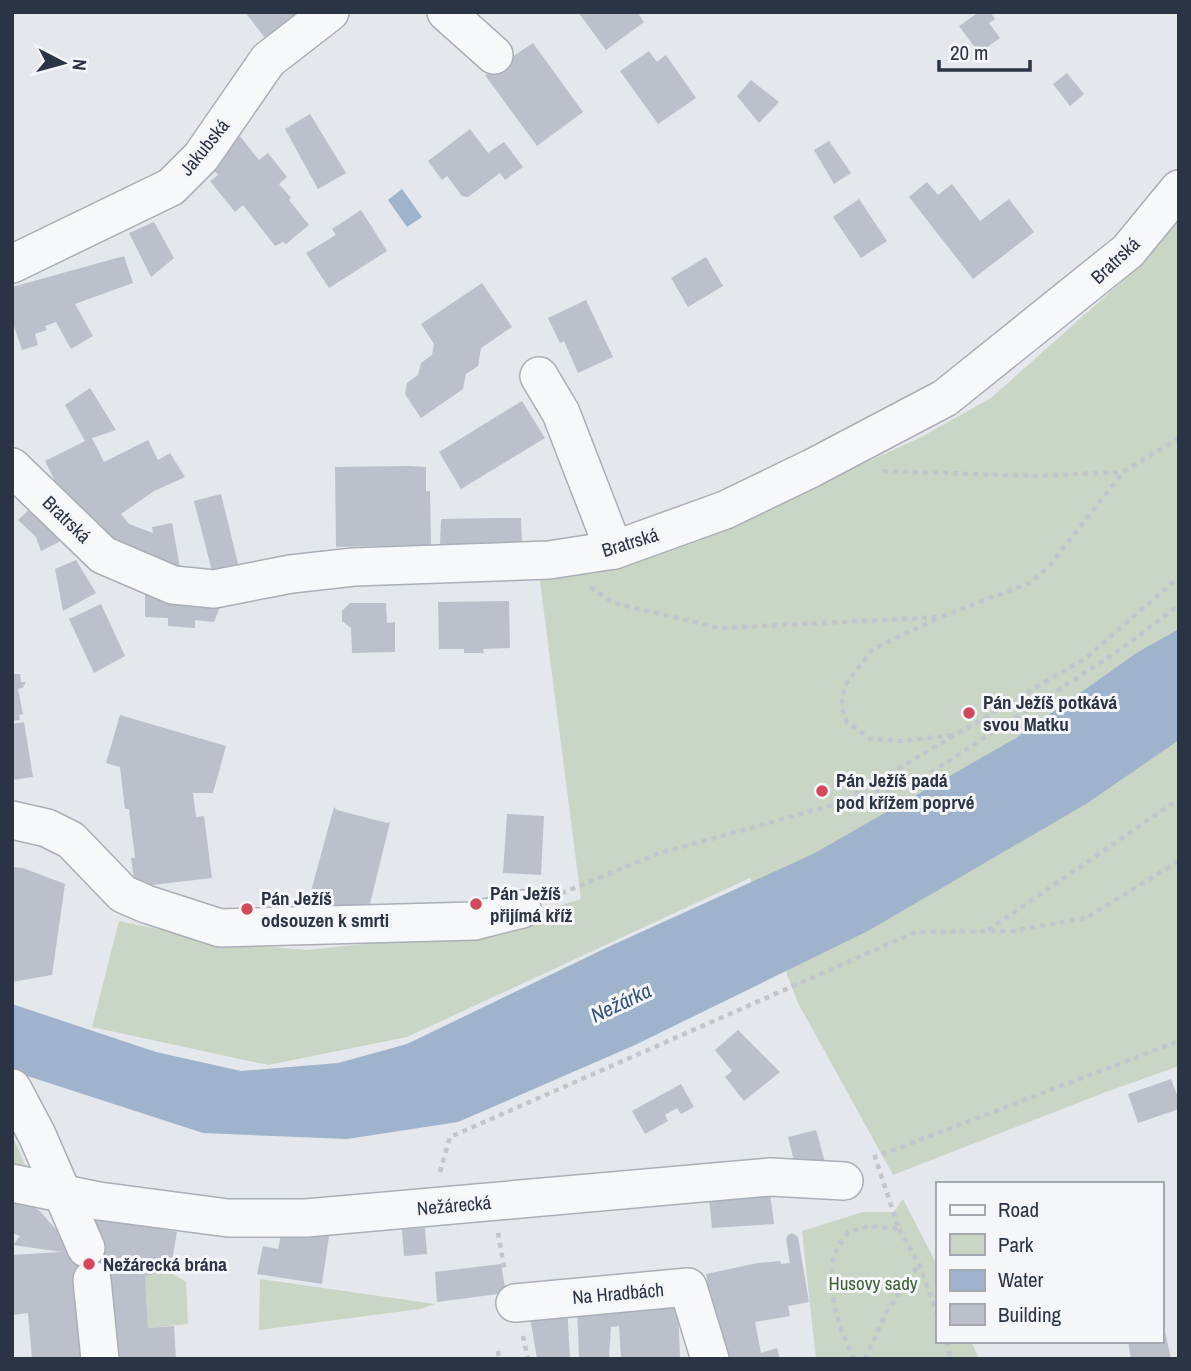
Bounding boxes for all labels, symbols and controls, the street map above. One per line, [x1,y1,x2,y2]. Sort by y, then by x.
north arrow [28,28,98,98]
scale bar [939,28,1030,72]
text: 20 m [950,38,988,67]
text: N [66,58,93,72]
street label: Jakubská [173,113,235,181]
street label: Bratrská [1085,230,1145,289]
street label: Bratrská [37,489,97,549]
street label: Bratrská [598,521,662,563]
place label: Pán Ježíš potkává svou Matku [983,689,1118,737]
marker: Pán Ježíš potkává svou Matku [961,705,977,721]
place label: Pán Ježíš padá pod křížem poprvé [836,767,975,815]
marker: Pán Ježíš padá pod křížem poprvé [814,783,830,799]
place label: Pán Ježíš přijímá kříž [490,880,572,928]
place label: Pán Ježíš odsouzen k smrti [261,885,389,933]
marker: Pán Ježíš přijímá kříž [468,896,484,912]
marker: Pán Ježíš odsouzen k smrti [239,901,255,917]
water label: Nežárka [586,976,656,1029]
legend [936,1182,1163,1343]
street label: Nežárecká [416,1189,493,1221]
text: Road [998,1195,1039,1224]
text: Park [998,1230,1034,1259]
place label: Nežárecká brána [103,1251,227,1277]
marker: Nežárecká brána [81,1256,97,1272]
text: Water [998,1265,1044,1294]
park label: Husovy sady [828,1270,918,1296]
street label: Na Hradbách [571,1276,665,1310]
text: Building [998,1300,1062,1329]

